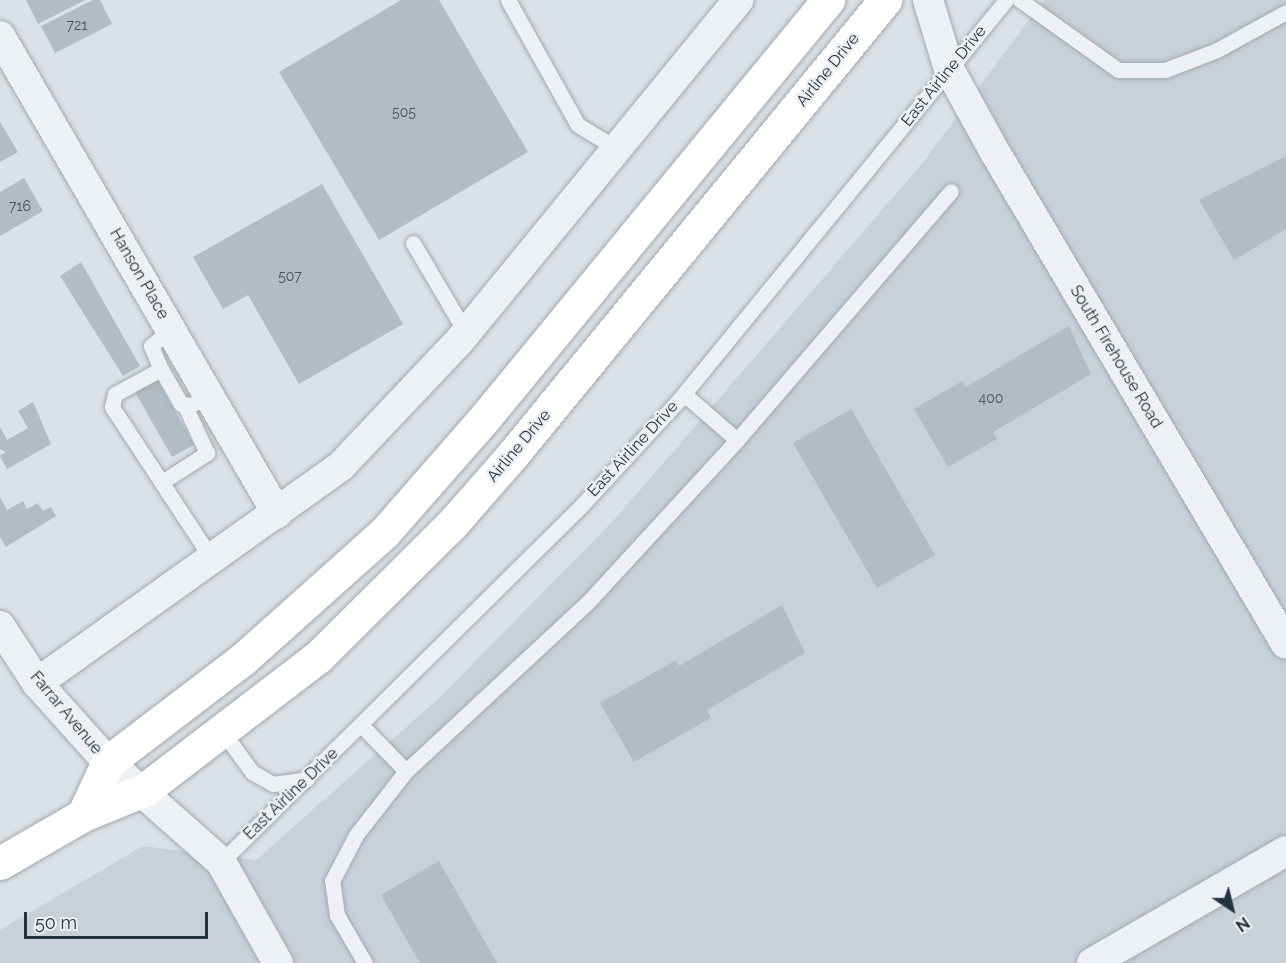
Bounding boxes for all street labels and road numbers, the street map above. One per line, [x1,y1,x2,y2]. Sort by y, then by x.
street label: East Airline Drive [897,22,991,130]
street label: Airline Drive [793,29,863,111]
street label: Hanson Place [105,225,173,323]
street label: South Firehouse Road [1066,282,1166,432]
street label: East Airline Drive [584,397,682,501]
street label: Airline Drive [483,406,555,486]
street label: Farrar Avenue [26,667,106,759]
street label: East Airline Drive [240,744,342,844]

